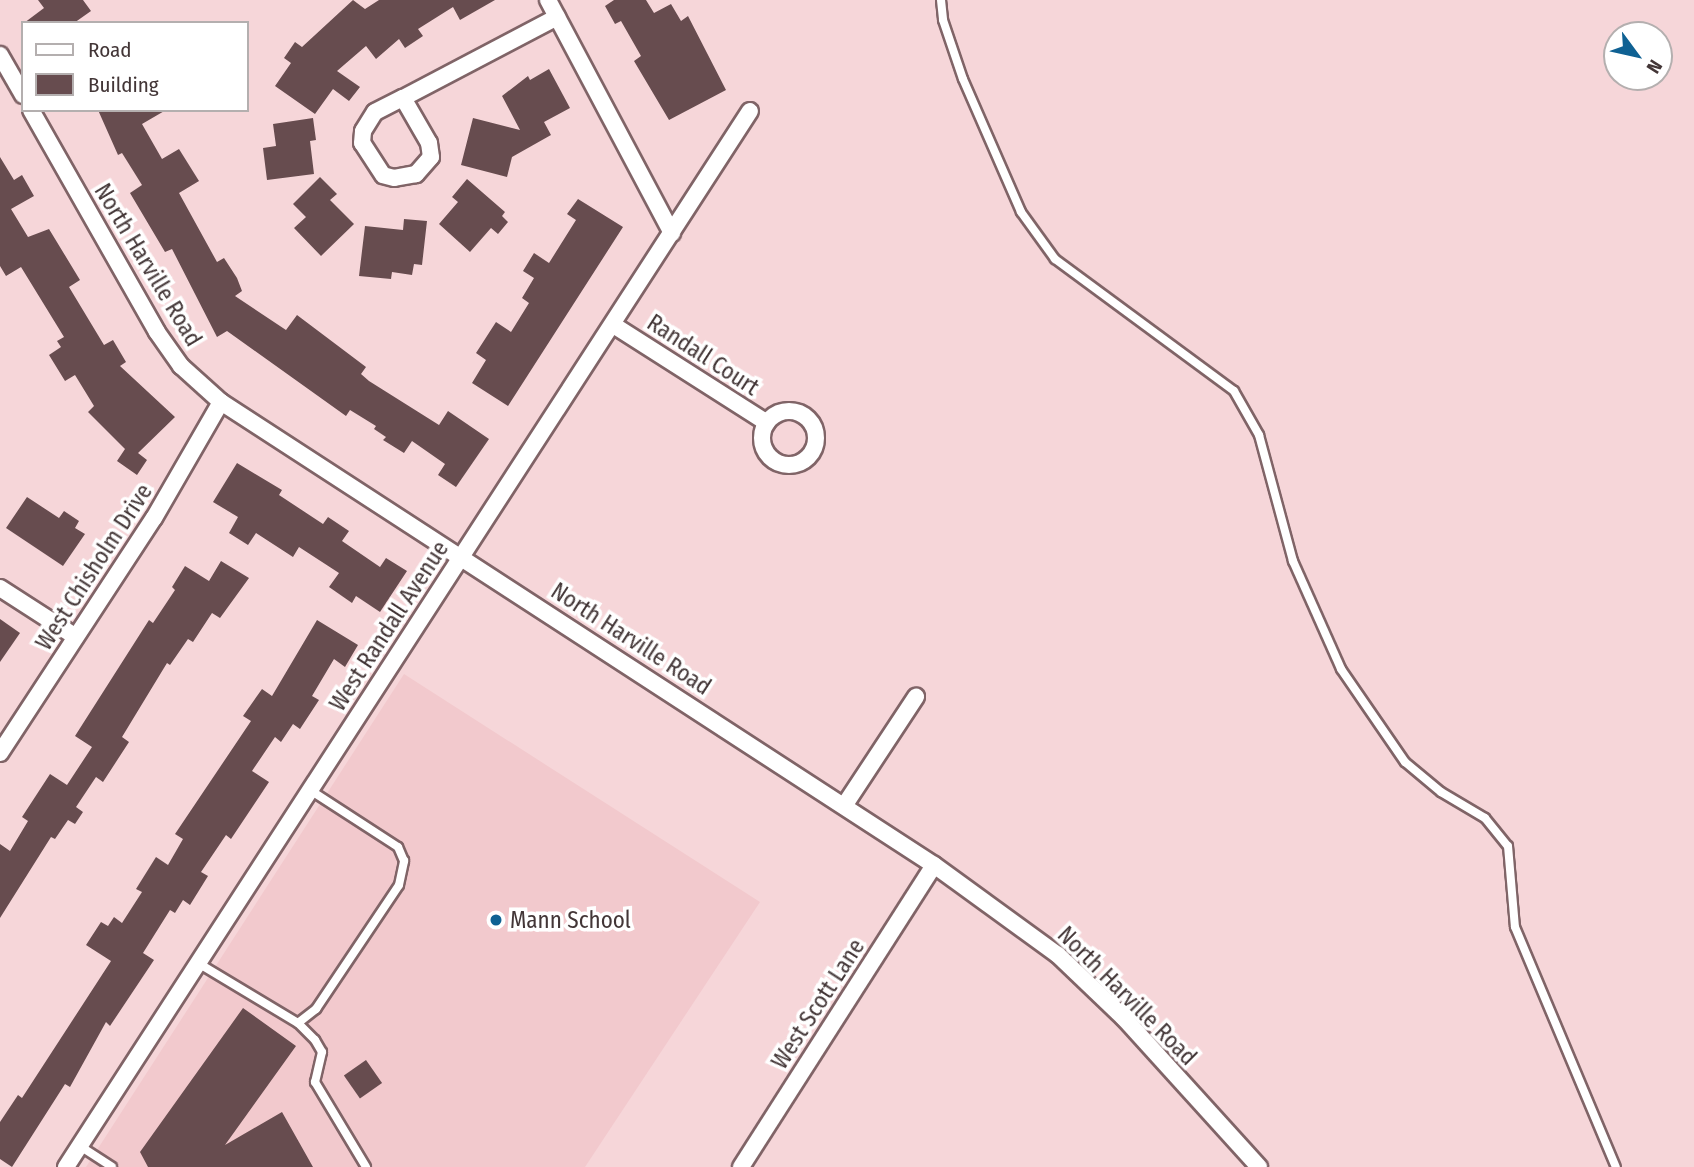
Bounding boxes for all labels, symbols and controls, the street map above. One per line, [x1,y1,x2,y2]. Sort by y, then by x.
legend [21,21,248,112]
north arrow [1603,21,1673,91]
text: Road [88,37,132,63]
text: N [1642,56,1667,78]
text: Building [88,72,159,98]
street label: North Harville Road [89,179,207,351]
street label: Randall Court [642,309,764,401]
street label: West Chisholm Drive [30,479,158,655]
street label: West Randall Avenue [324,536,454,716]
street label: North Harville Road [546,577,716,701]
place label: Mann School [510,906,631,934]
marker: Mann School [488,912,504,928]
street label: North Harville Road [1052,921,1202,1071]
street label: West Scott Lane [766,934,870,1074]

